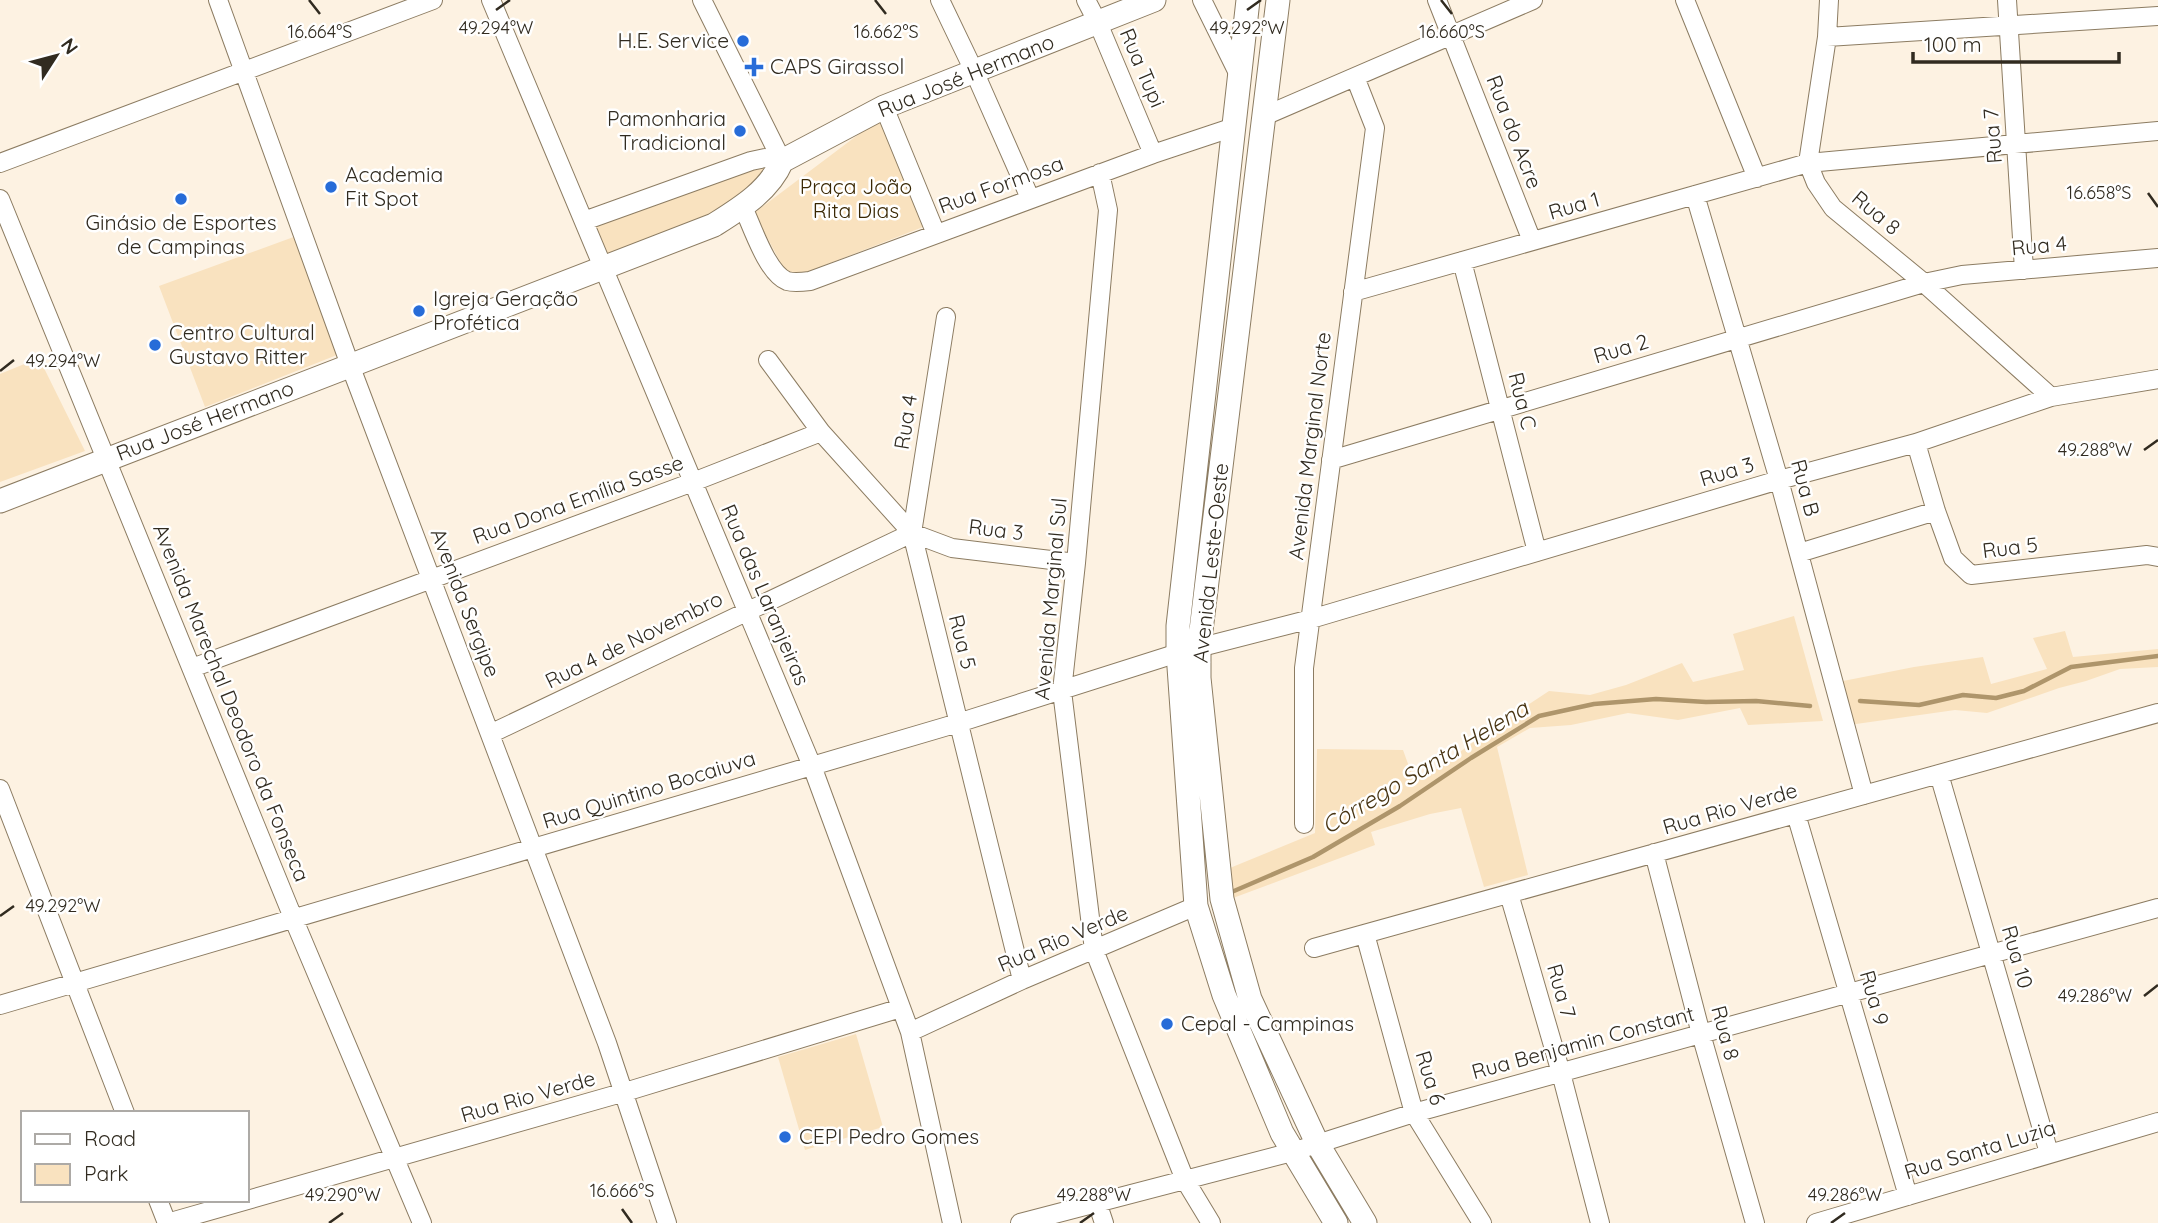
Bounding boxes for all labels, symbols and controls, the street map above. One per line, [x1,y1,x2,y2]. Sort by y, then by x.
text: 49.294°W [459,16,533,39]
text: 49.292°W [1209,16,1285,39]
text: 16.664°S [288,20,352,43]
text: 16.662°S [853,20,919,43]
text: 16.660°S [1419,20,1485,43]
north arrow [21,21,91,91]
scale bar [1913,21,2120,65]
street label: Rua Tupi [1115,24,1171,111]
place label: H.E. Service [617,27,729,53]
street label: Rua José Hermano [874,28,1058,122]
text: 100 m [1924,31,1982,57]
text: N [56,33,84,59]
marker: H.E. Service [735,33,751,49]
place label: CAPS Girassol [770,53,904,79]
marker: CAPS Girassol [744,57,764,77]
street label: Rua do Acre [1481,71,1548,192]
place label: Pamonharia Tradicional [607,105,726,155]
street label: Rua 7 [1977,107,2007,164]
marker: Pamonharia Tradicional [732,123,748,139]
street label: Rua Formosa [935,149,1067,219]
place label: Academia Fit Spot [345,161,443,211]
park label: Praça João Rita Dias [800,173,912,223]
marker: Academia Fit Spot [323,179,339,195]
text: 16.658°S [2067,181,2131,204]
street label: Rua 8 [1847,184,1906,240]
street label: Rua 1 [1545,185,1602,225]
marker: Ginásio de Esportes de Campinas [173,191,189,207]
place label: Ginásio de Esportes de Campinas [85,209,277,259]
street label: Rua 4 [2010,230,2068,260]
place label: Igreja Geração Profética [433,285,578,335]
marker: Igreja Geração Profética [411,303,427,319]
place label: Centro Cultural Gustavo Ritter [169,319,315,369]
street label: Rua 2 [1590,327,1651,369]
street label: Avenida Marginal Norte [1282,330,1336,561]
marker: Centro Cultural Gustavo Ritter [147,337,163,353]
text: 49.294°W [26,349,100,372]
street label: Rua C [1503,369,1543,432]
street label: Rua José Hermano [112,374,297,466]
street label: Rua 4 [888,392,922,451]
text: 49.288°W [2058,438,2132,461]
street label: Rua Dona Emília Sasse [469,449,687,549]
street label: Rua 3 [1696,451,1757,492]
street label: Rua B [1786,456,1826,519]
street label: Avenida Leste-Oeste [1187,462,1233,664]
street label: Avenida Marginal Sul [1028,497,1072,701]
street label: Rua das Laranjeiras [716,500,816,689]
street label: Rua 3 [967,513,1025,545]
street label: Avenida Marechal Deodoro da Fonseca [148,520,316,885]
street label: Avenida Sergipe [426,525,506,681]
street label: Rua 5 [1981,531,2039,563]
street label: Rua 4 de Novembro [541,585,727,693]
street label: Rua 5 [944,612,982,672]
water label: Córrego Santa Helena [1316,693,1534,840]
street label: Rua Quintino Bocaiuva [539,744,758,834]
street label: Rua Rio Verde [1659,776,1800,840]
text: 49.292°W [25,894,101,917]
street label: Rua Rio Verde [994,899,1132,977]
street label: Rua 10 [1997,922,2039,991]
street label: Rua 7 [1542,961,1582,1021]
street label: Rua 9 [1855,967,1895,1028]
text: 49.286°W [2058,984,2132,1007]
street label: Rua Benjamin Constant [1469,1000,1697,1084]
street label: Rua 8 [1706,1003,1746,1063]
place label: Cepal - Campinas [1181,1010,1354,1036]
marker: Cepal - Campinas [1159,1016,1175,1032]
street label: Rua 6 [1410,1047,1452,1108]
street label: Rua Rio Verde [457,1064,598,1128]
legend [21,1111,248,1202]
street label: Rua Santa Luzia [1901,1114,2059,1184]
place label: CEPI Pedro Gomes [799,1123,979,1149]
text: Road [84,1125,136,1151]
marker: CEPI Pedro Gomes [777,1129,793,1145]
text: Park [84,1160,128,1186]
text: 16.666°S [590,1179,654,1202]
text: 49.290°W [305,1183,381,1206]
text: 49.288°W [1057,1183,1131,1206]
text: 49.286°W [1808,1183,1882,1206]

